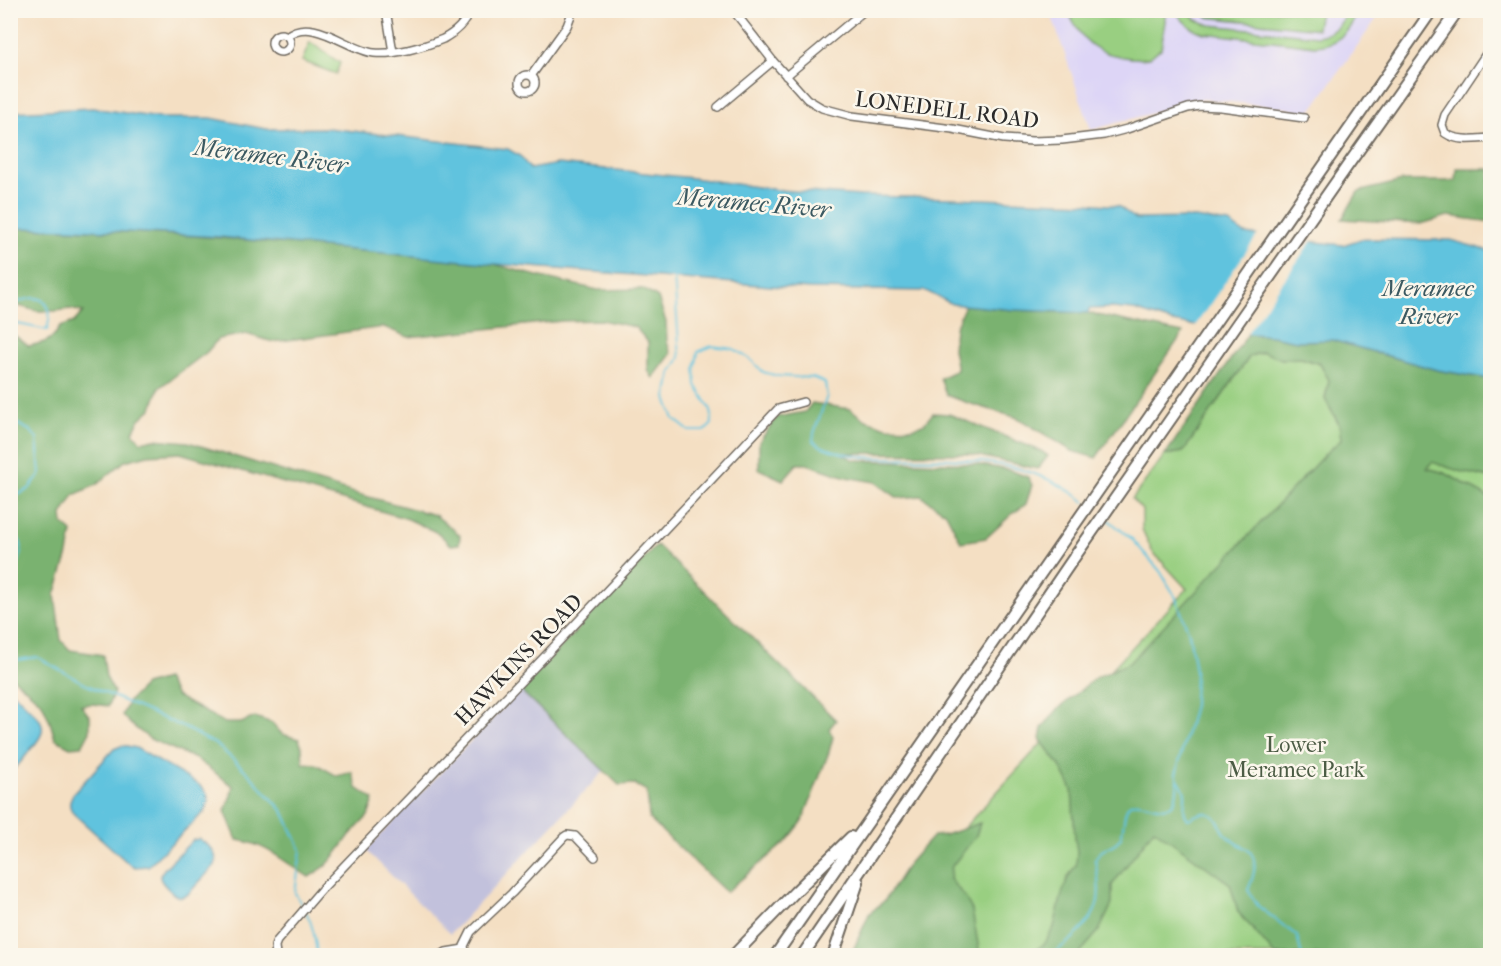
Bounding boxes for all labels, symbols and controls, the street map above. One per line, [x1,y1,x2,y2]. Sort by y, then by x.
street label: LONEDELL ROAD [853,86,1040,134]
water label: Meramec River [191,132,351,180]
water label: Meramec River [674,182,834,224]
water label: Meramec River [1380,274,1475,330]
street label: HAWKINS ROAD [449,589,588,731]
park label: Lower Meramec Park [1227,732,1365,783]

